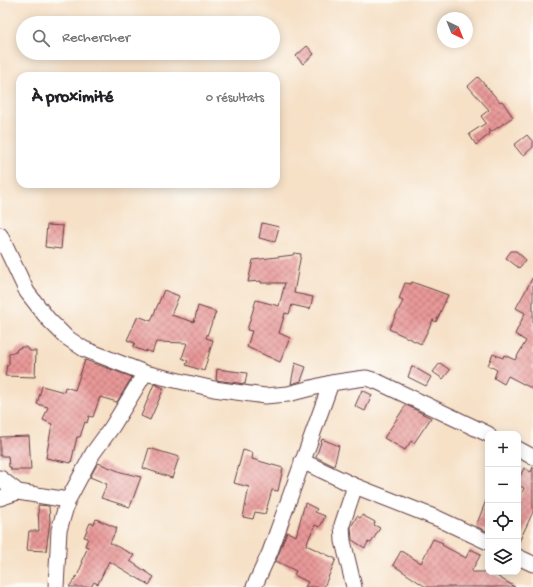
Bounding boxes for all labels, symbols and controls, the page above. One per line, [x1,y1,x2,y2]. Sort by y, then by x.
north arrow [437,12,473,48]
search box [16,16,280,60]
icon: search [30,27,52,49]
text: Rechercher [62,29,130,47]
text: À proximité [32,88,113,108]
text: 0 résultats [206,91,264,106]
map controls [485,431,521,575]
button: + [485,431,521,467]
button: − [485,467,521,503]
button: locate [485,503,521,539]
button: layers [485,539,521,575]

